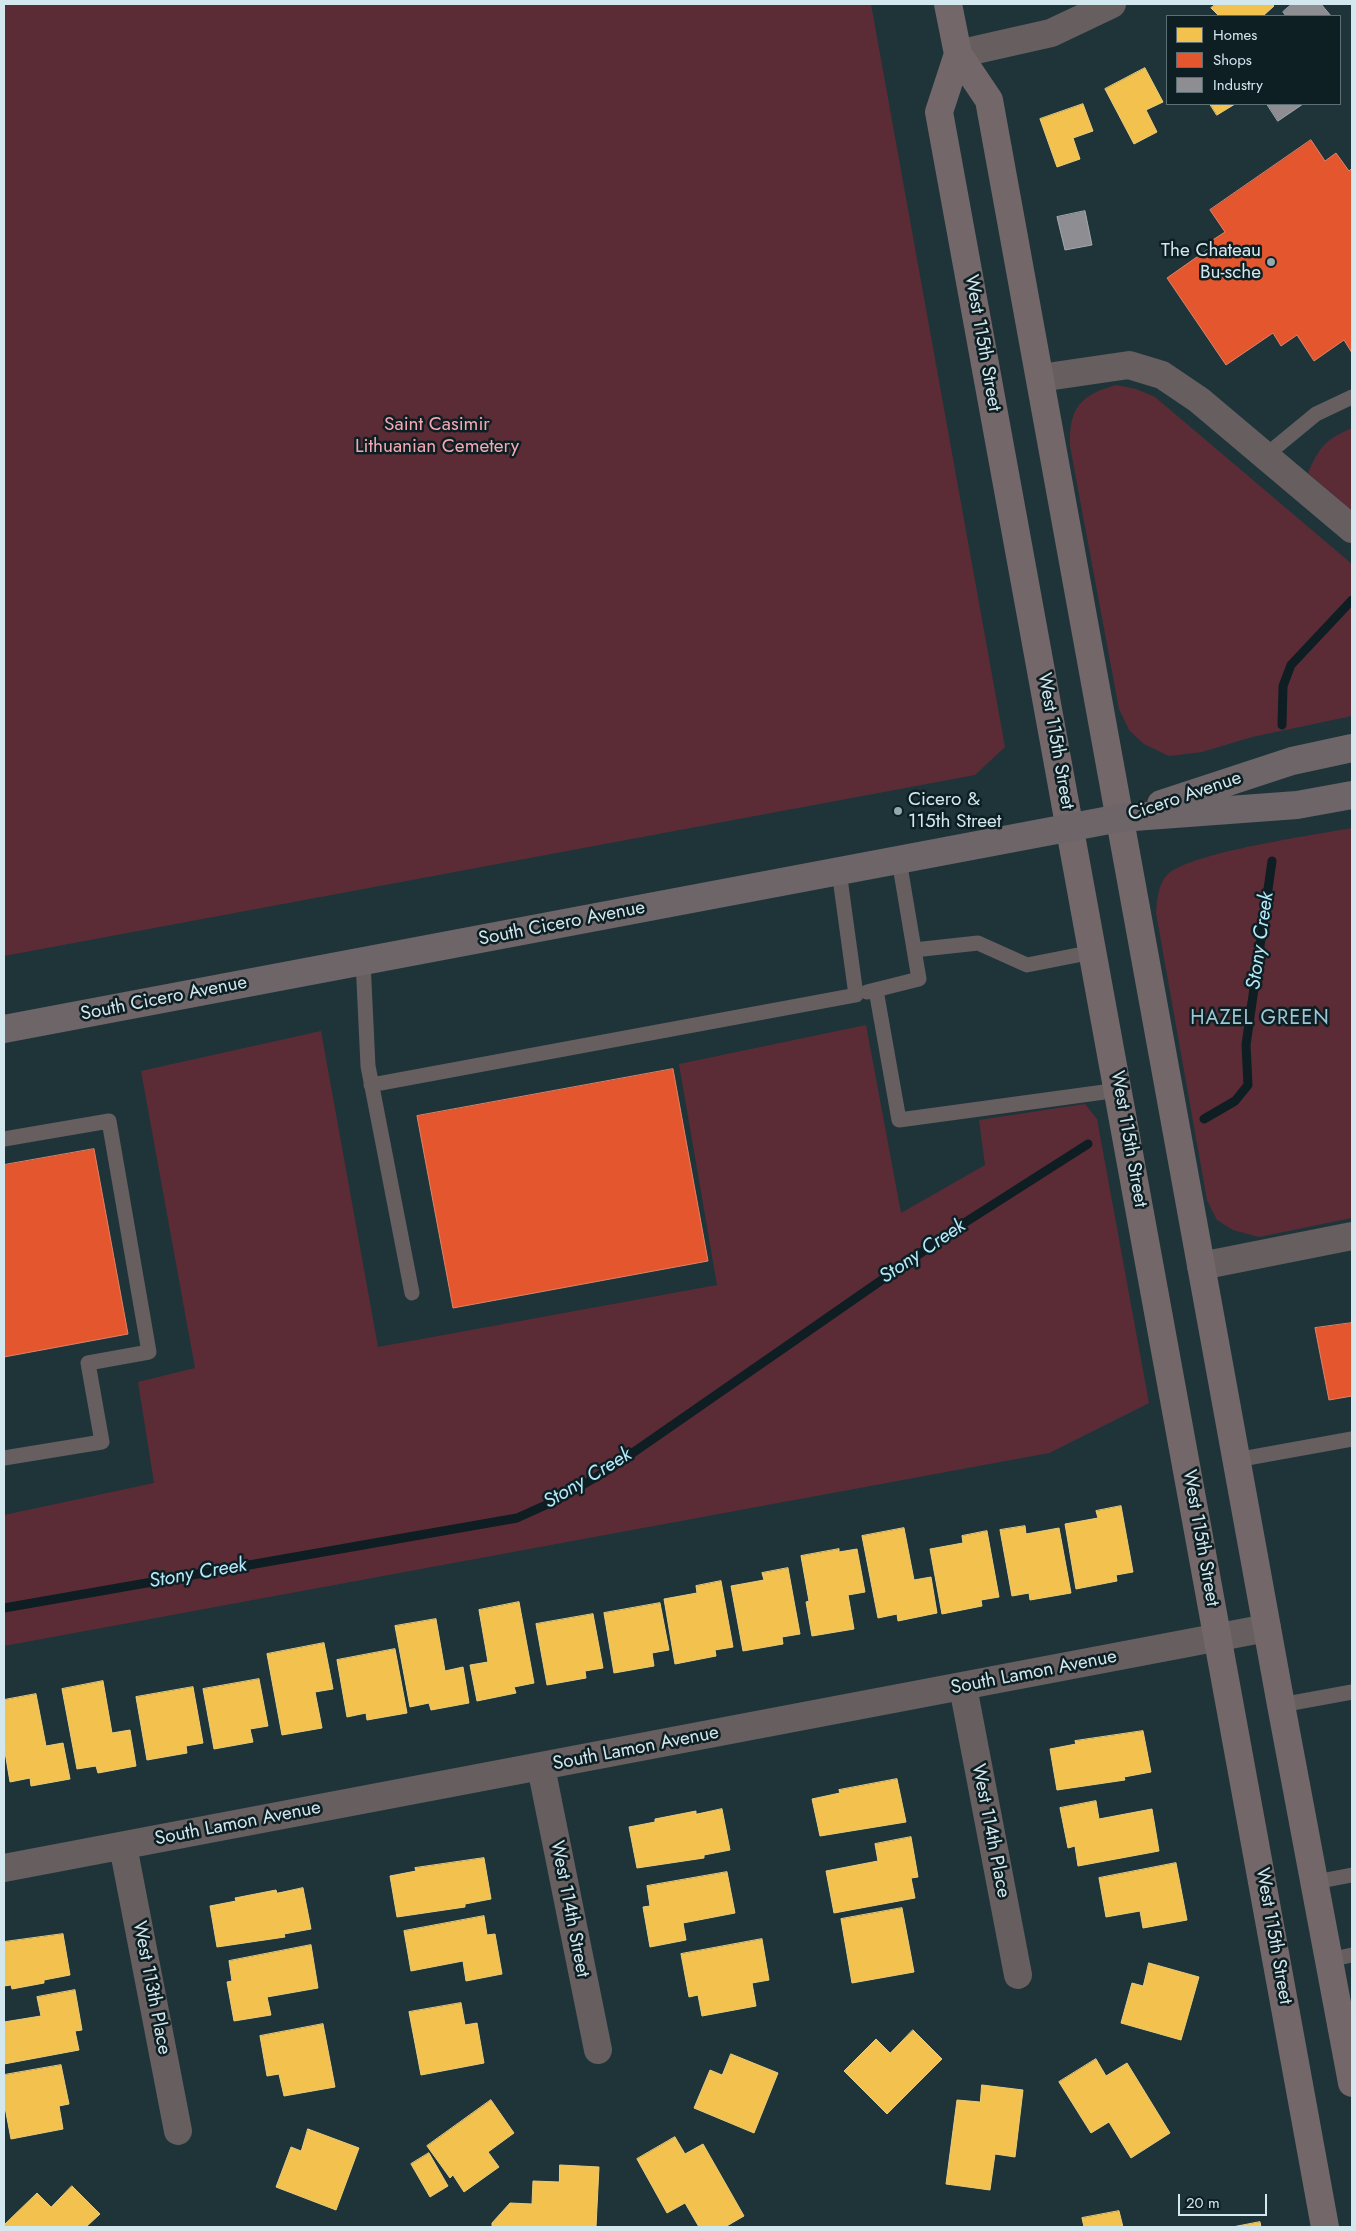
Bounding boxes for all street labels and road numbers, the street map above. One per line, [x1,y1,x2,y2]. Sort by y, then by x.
street label: West 115th Street [959,273,1005,413]
street label: West 115th Street [1032,671,1078,811]
street label: Cicero Avenue [1125,767,1245,827]
street label: South Cicero Avenue [477,897,647,951]
street label: South Cicero Avenue [79,972,249,1026]
street label: West 115th Street [1105,1069,1151,1209]
street label: West 115th Street [1177,1468,1223,1608]
street label: South Lamon Avenue [949,1646,1119,1700]
street label: South Lamon Avenue [551,1722,721,1776]
street label: West 114th Place [966,1762,1014,1900]
street label: South Lamon Avenue [153,1797,323,1851]
street label: West 114th Street [545,1839,593,1979]
street label: West 115th Street [1250,1866,1296,2006]
street label: West 113th Place [127,1919,175,2057]

